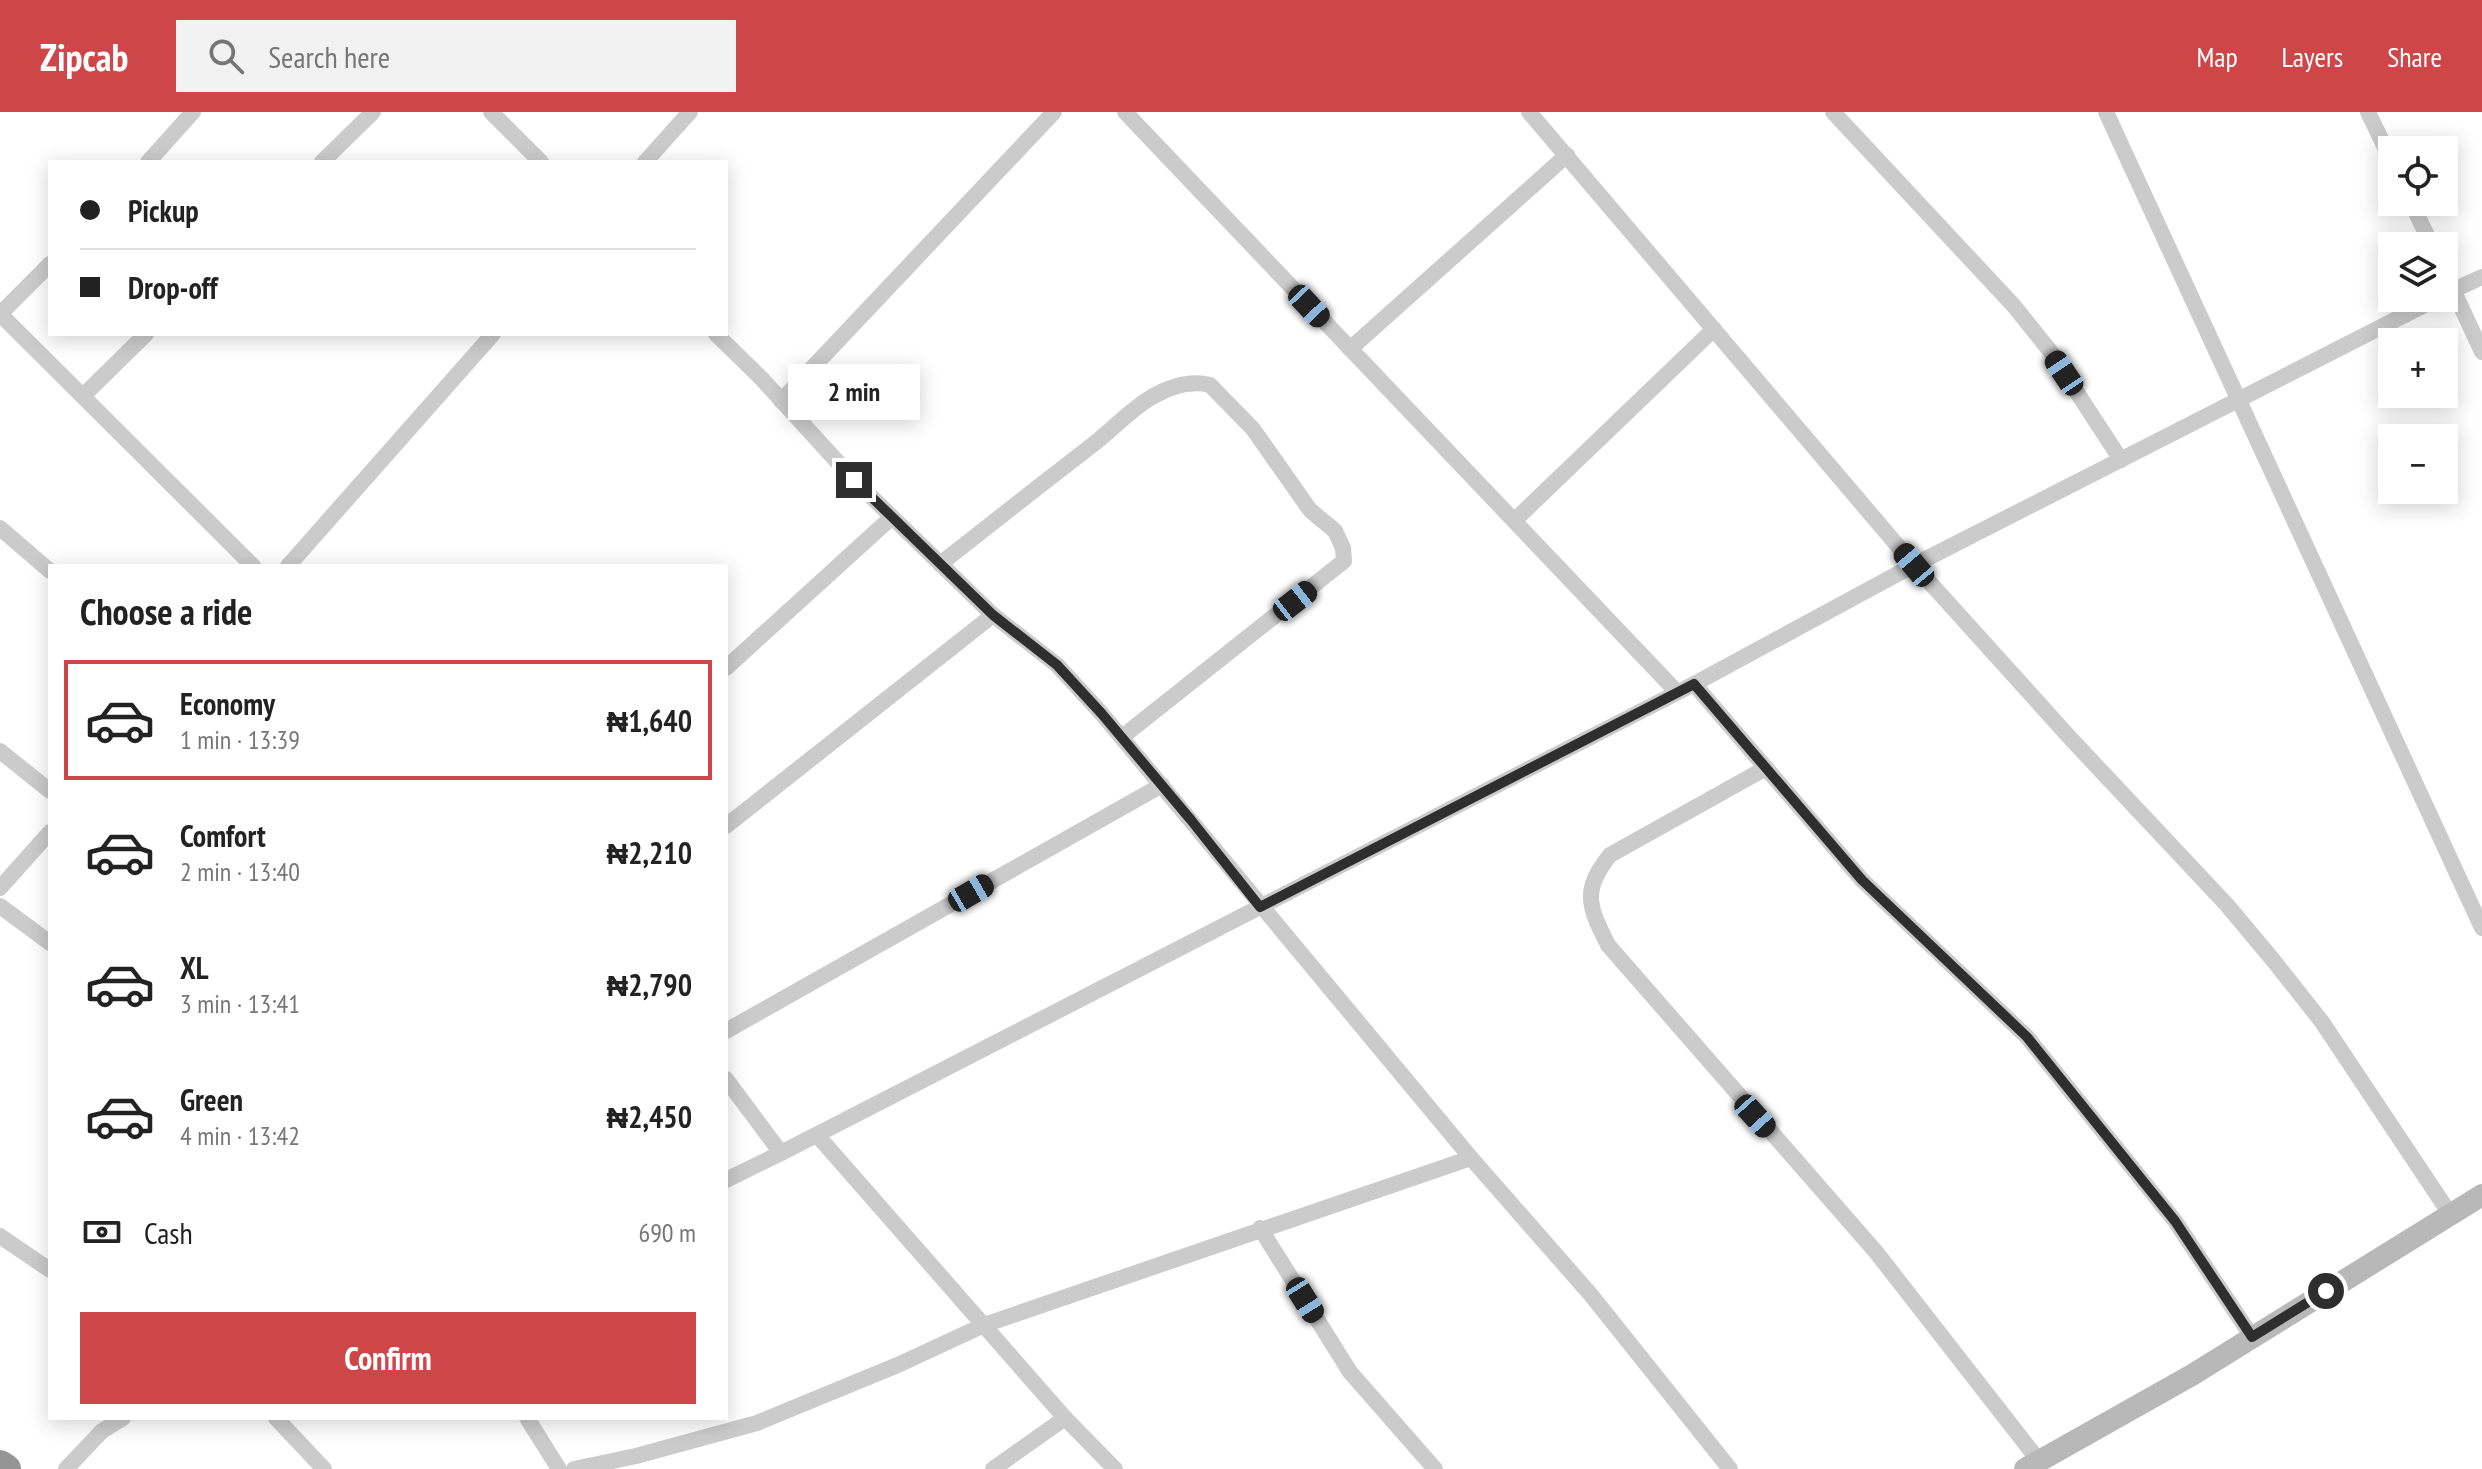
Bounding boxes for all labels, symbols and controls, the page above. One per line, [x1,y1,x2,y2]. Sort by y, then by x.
search box [176,20,736,92]
text: Zipcab [40,32,128,81]
icon: search [204,34,248,78]
text: Search here [268,37,390,76]
text: Map [2196,38,2238,75]
text: Layers [2282,38,2343,75]
text: Share [2387,38,2442,75]
map controls [2378,136,2458,504]
button: locate [2378,136,2458,216]
text: Pickup [128,191,199,230]
button: layers [2378,232,2458,312]
text: Drop-off [128,268,218,307]
car [1284,280,1334,332]
button: + [2378,328,2458,408]
car [2041,346,2087,400]
callout: 2 min [788,364,920,420]
text: 2 min [828,375,880,408]
button: − [2378,424,2458,504]
route end [836,462,872,498]
car [1889,539,1939,591]
car [1269,577,1321,625]
text: Choose a ride [80,588,252,635]
icon: car [84,684,156,756]
text: Economy [180,684,275,723]
text: ₦1,640 [606,701,692,740]
text: 1 min · 13:39 [180,723,300,756]
icon: car [84,816,156,888]
text: Comfort [180,816,266,855]
text: ₦2,210 [606,833,692,872]
text: 2 min · 13:40 [180,855,300,888]
car [944,871,998,915]
icon: car [84,948,156,1020]
text: XL [180,948,209,987]
text: ₦2,790 [606,965,692,1004]
text: 3 min · 13:41 [180,987,300,1020]
icon: car [84,1080,156,1152]
text: Green [180,1080,243,1119]
car [1730,1090,1780,1142]
text: ₦2,450 [606,1097,692,1136]
text: 4 min · 13:42 [180,1119,300,1152]
icon: cash [80,1210,124,1254]
text: Cash [144,1213,193,1252]
text: 690 m [638,1216,696,1249]
car [1282,1273,1328,1327]
route start [2308,1273,2344,1309]
button: Confirm [80,1312,696,1404]

